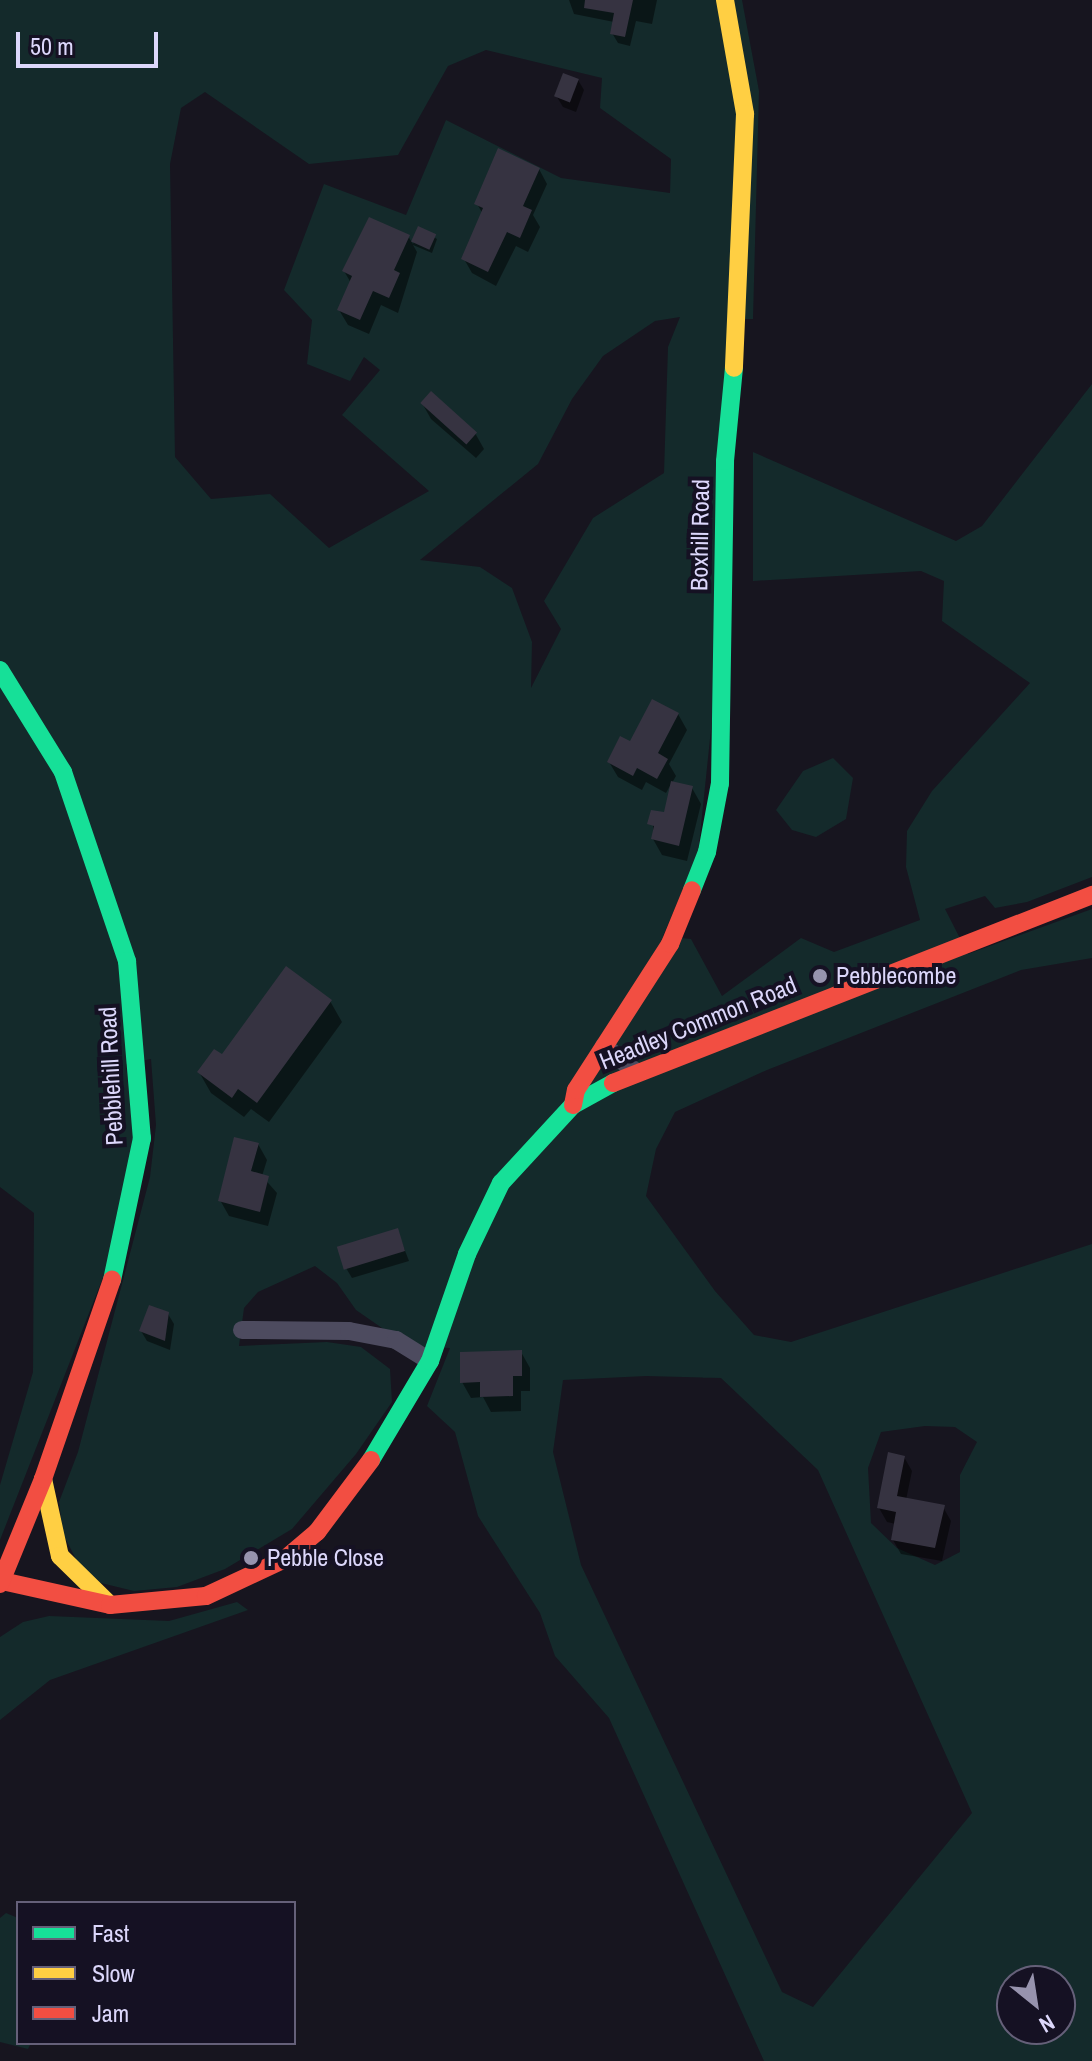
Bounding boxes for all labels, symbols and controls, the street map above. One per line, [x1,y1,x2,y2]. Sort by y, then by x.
scale bar [20,16,162,66]
text: 50 m [30,30,74,62]
street label: Boxhill Road [685,479,715,591]
place label: Pebblecombe [836,962,956,990]
marker: Pebblecombe [811,967,829,985]
street label: Headley Common Road [595,970,801,1076]
street label: Pebblehill Road [93,1006,129,1146]
place label: Pebble Close [267,1544,384,1572]
marker: Pebble Close [242,1549,260,1567]
legend [16,1901,296,2045]
text: Fast [92,1917,129,1949]
text: Slow [92,1957,135,1989]
north arrow [996,1965,1076,2045]
text: Jam [92,1997,129,2029]
text: N [1034,2008,1060,2040]

